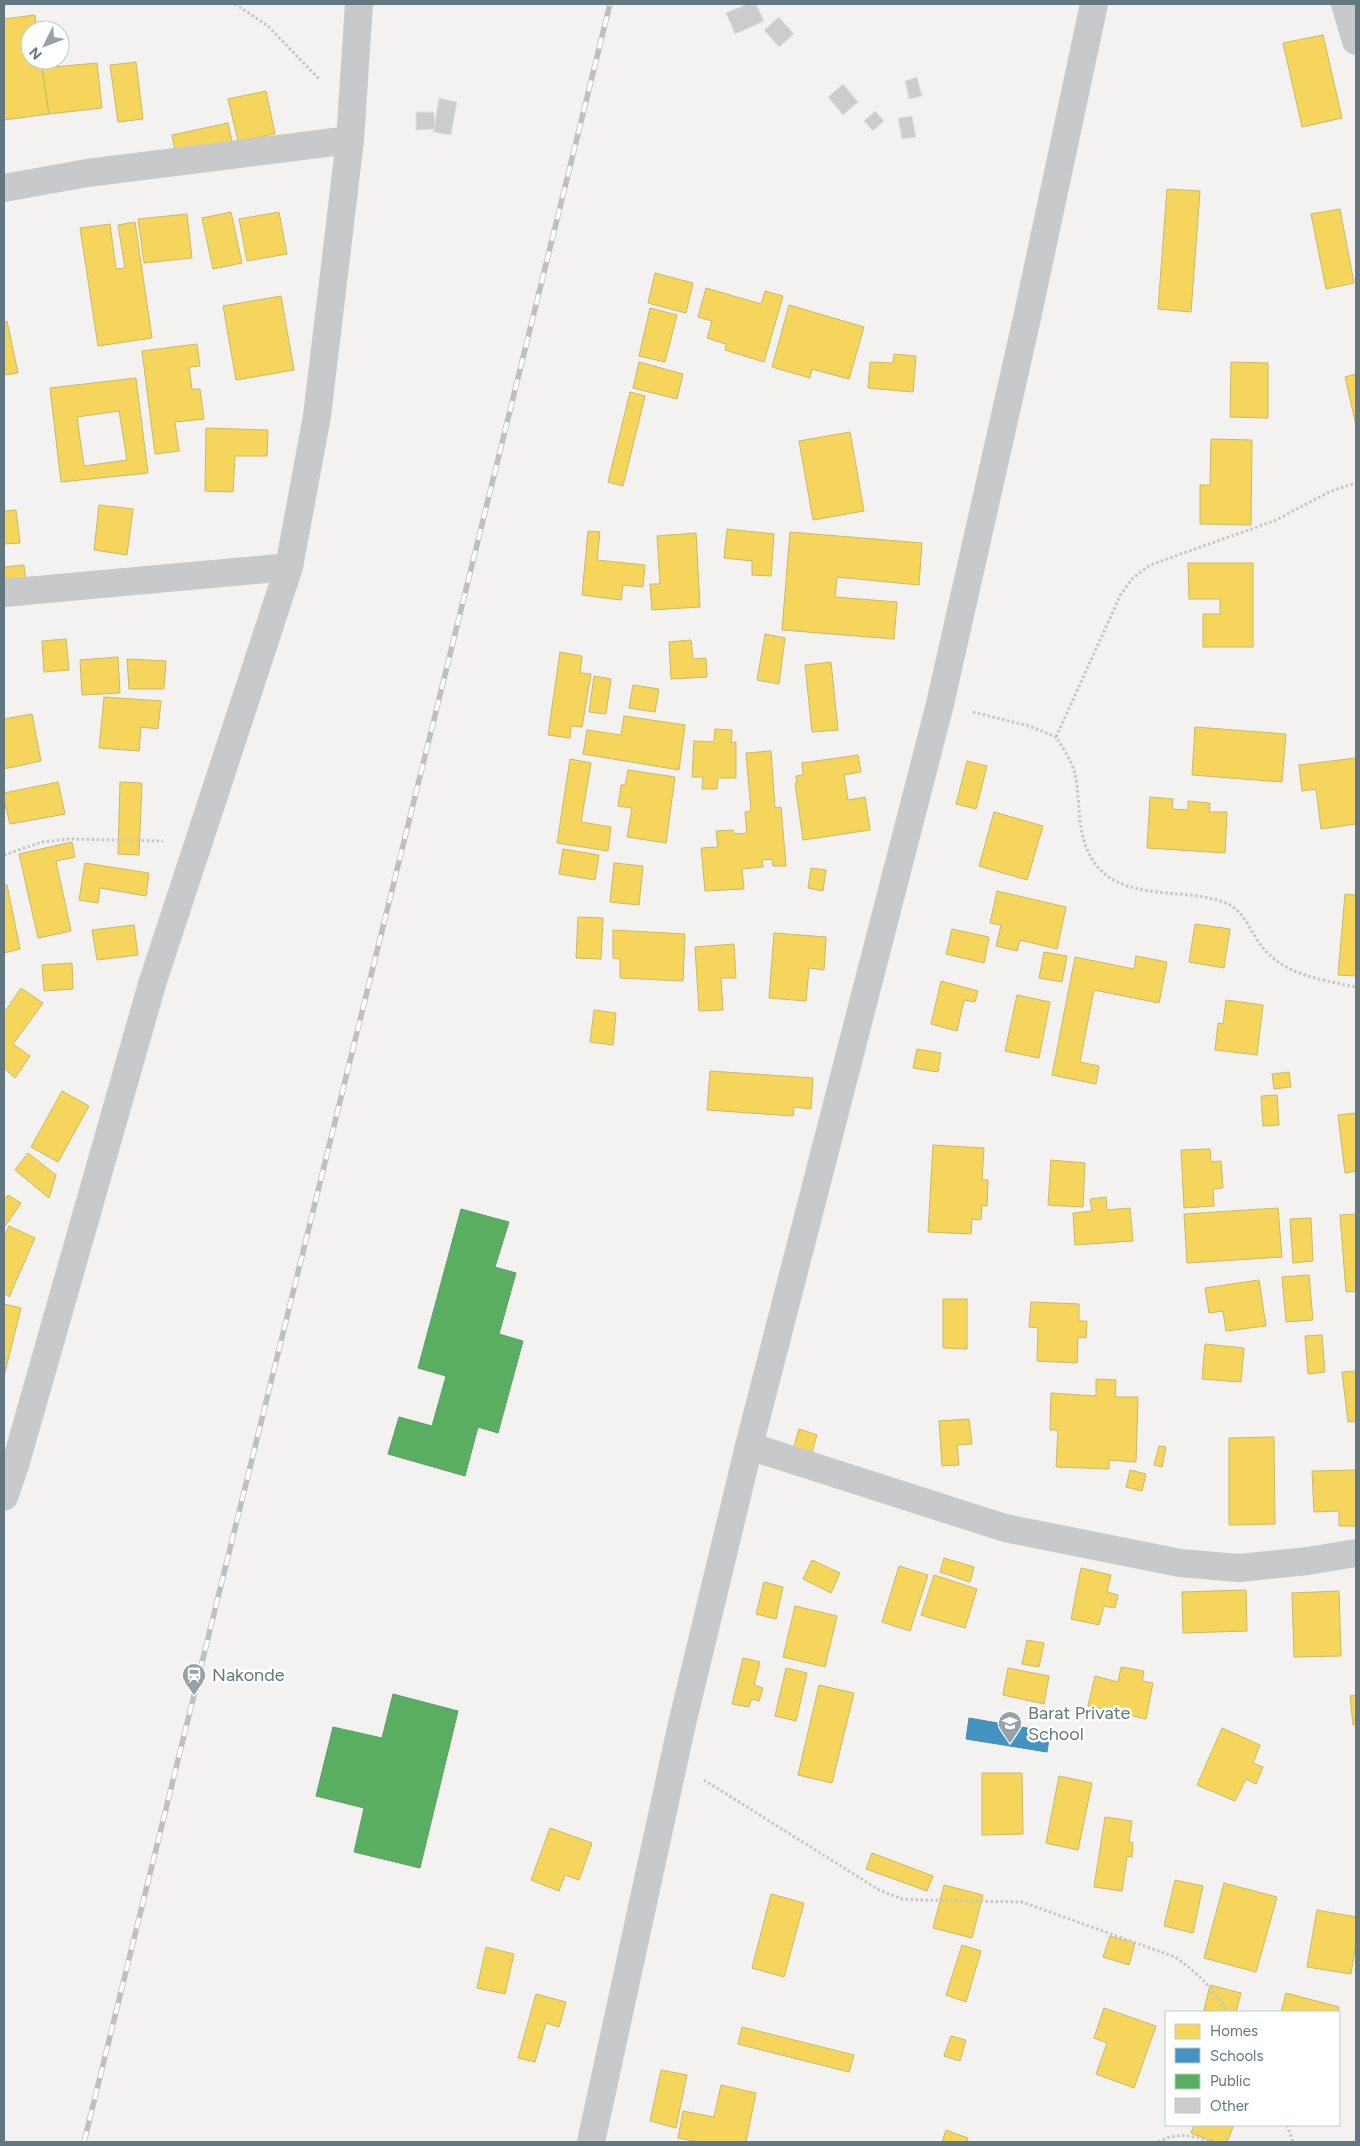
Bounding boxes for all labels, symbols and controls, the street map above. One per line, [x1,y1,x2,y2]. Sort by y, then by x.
north arrow [20,20,70,70]
text: N [26,44,46,63]
station icon: Nakonde [181,1662,207,1696]
place label: Nakonde [212,1664,285,1686]
place label: Barat Private School [1028,1702,1130,1745]
school or university icon: Barat Private School [997,1710,1023,1744]
legend [1165,2011,1340,2126]
text: Homes [1210,2022,1258,2040]
text: Schools [1210,2047,1263,2065]
text: Public [1210,2072,1251,2090]
text: Other [1210,2097,1249,2115]

